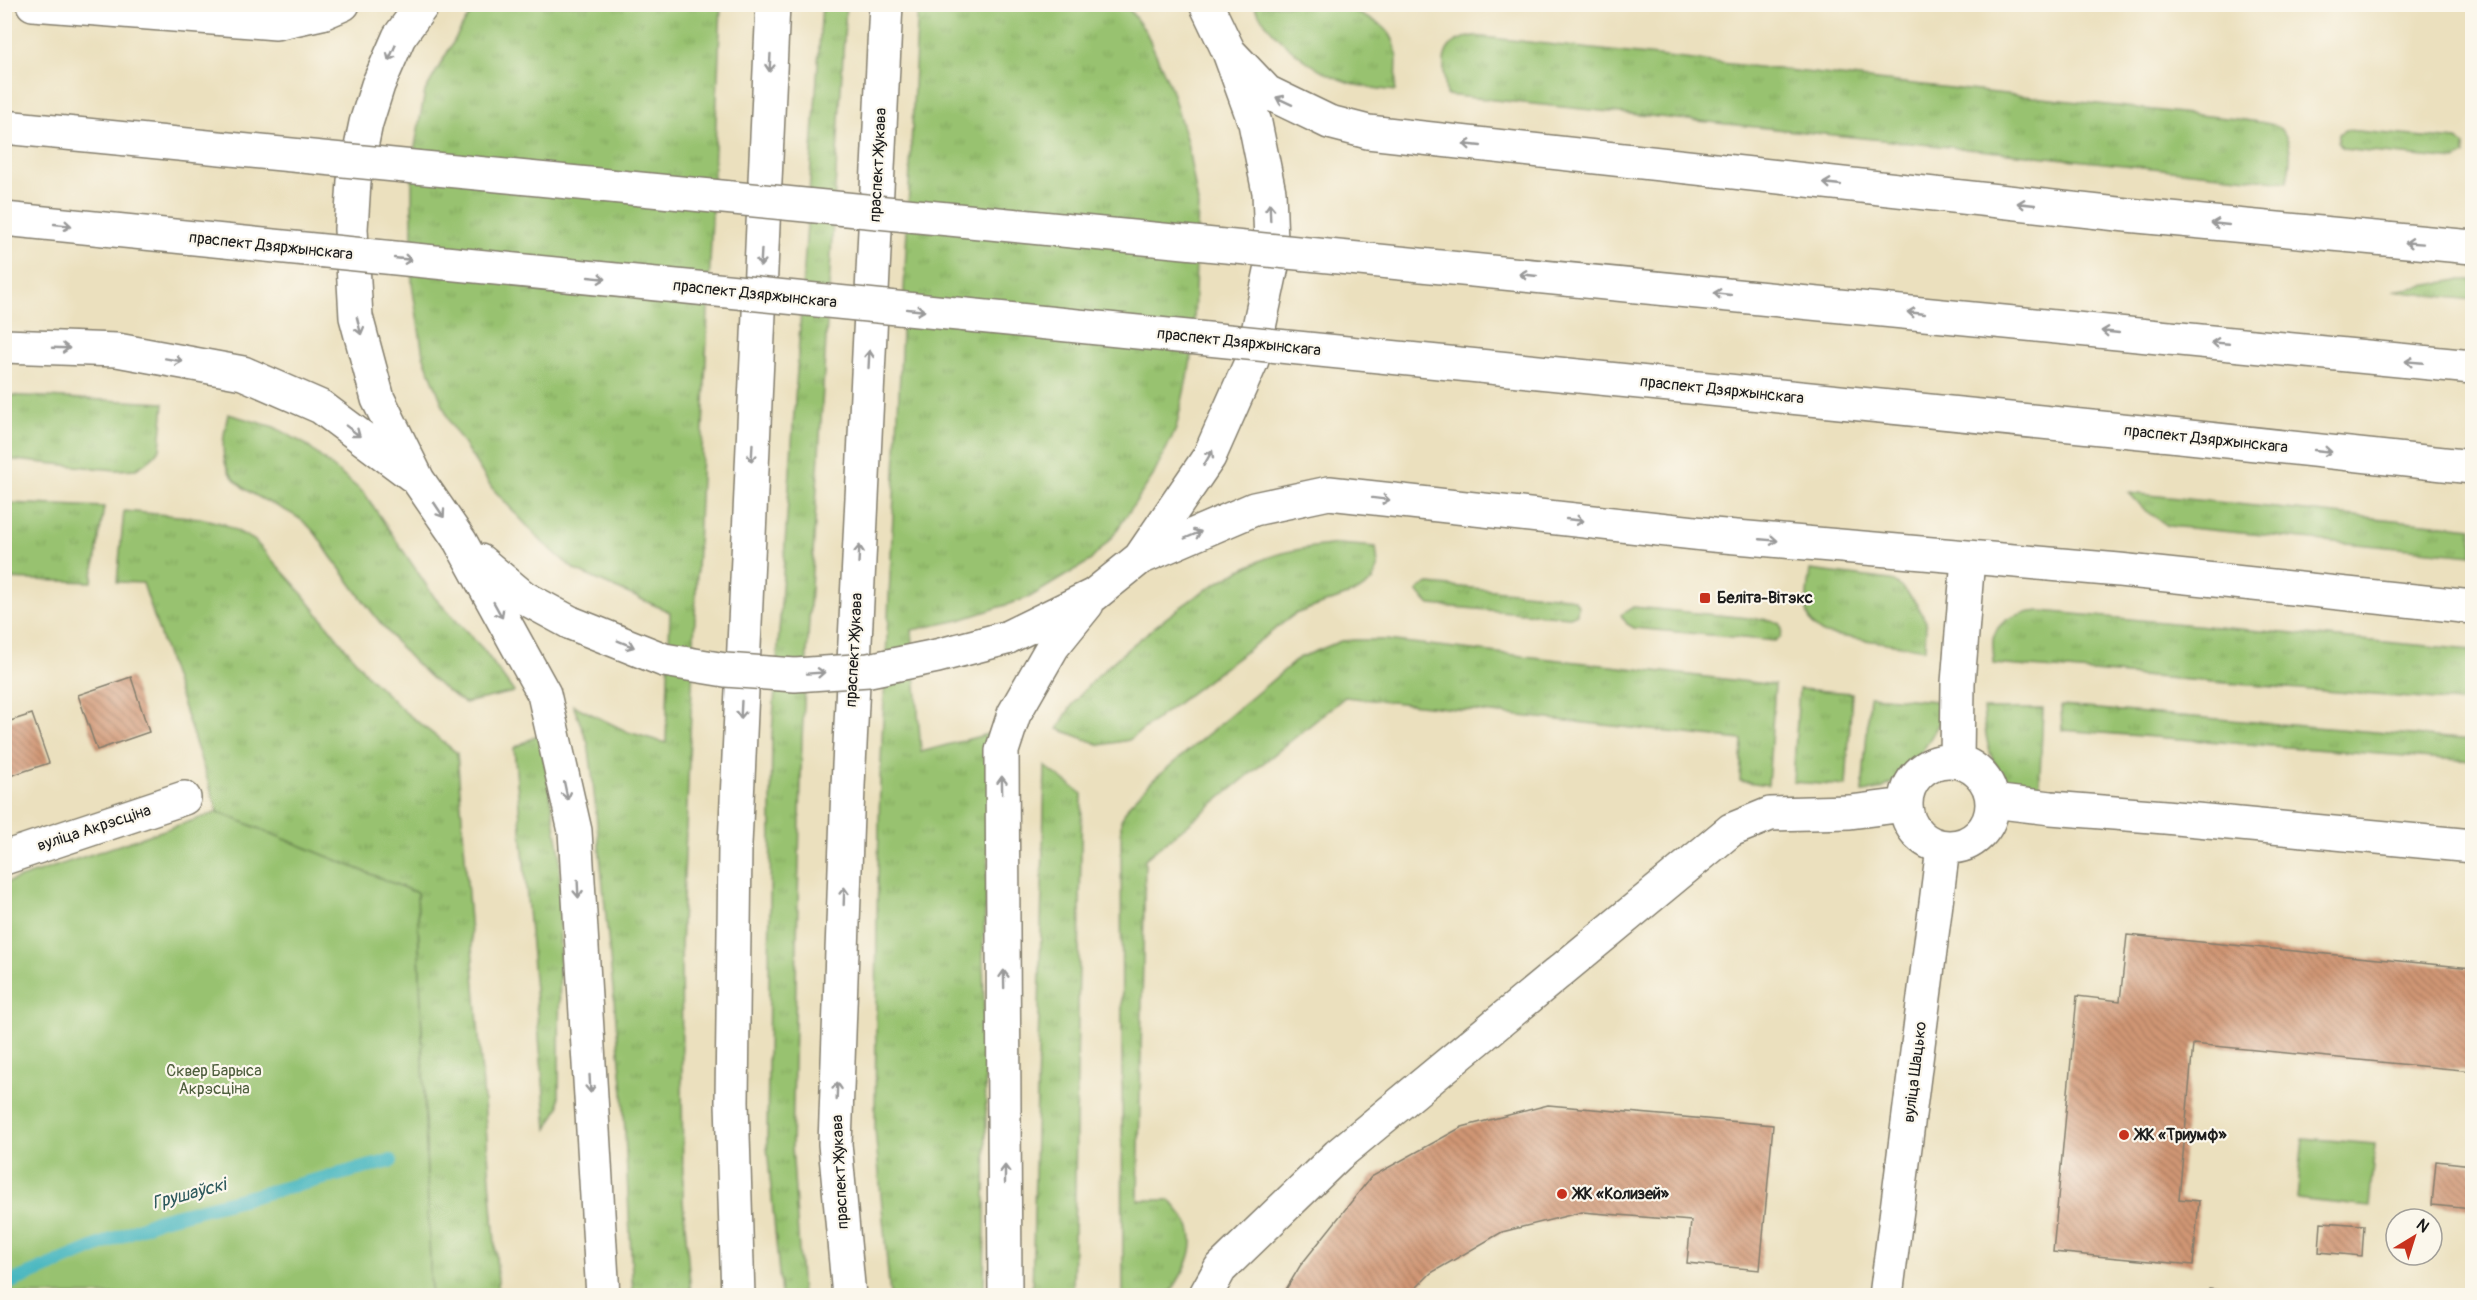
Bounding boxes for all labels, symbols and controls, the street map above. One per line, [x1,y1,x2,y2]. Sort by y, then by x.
one-way arrow [385,44,397,62]
one-way arrow [765,52,776,72]
one-way arrow [1275,94,1293,106]
street label: праспект Жукава [865,107,891,223]
one-way arrow [1463,139,1483,150]
one-way arrow [1823,178,1843,189]
one-way arrow [2017,198,2037,209]
one-way arrow [1264,202,1276,222]
one-way arrow [2211,218,2231,229]
one-way arrow [52,220,72,231]
street label: праспект Дзяржынскага [188,227,354,265]
one-way arrow [2405,237,2425,248]
one-way arrow [756,247,767,267]
one-way arrow [393,254,412,265]
one-way arrow [1519,269,1539,280]
one-way arrow [587,273,607,284]
street label: праспект Дзяржынскага [672,275,838,313]
one-way arrow [1713,288,1733,299]
one-way arrow [906,305,926,316]
one-way arrow [1907,307,1927,318]
one-way arrow [353,316,365,335]
street label: праспект Дзяржынскага [1156,323,1322,361]
one-way arrow [2101,326,2121,337]
one-way arrow [2211,337,2231,348]
one-way arrow [50,342,70,353]
one-way arrow [863,350,874,370]
one-way arrow [164,355,184,366]
one-way arrow [2405,356,2425,367]
street label: праспект Дзяржынскага [1639,371,1805,409]
street label: праспект Дзяржынскага [2123,420,2289,458]
one-way arrow [345,424,361,437]
one-way arrow [747,442,758,462]
one-way arrow [2313,446,2333,457]
one-way arrow [1202,450,1214,467]
one-way arrow [1371,494,1391,505]
one-way arrow [433,502,445,518]
one-way arrow [1565,515,1584,526]
one-way arrow [1184,529,1202,540]
one-way arrow [1758,535,1778,546]
one-way arrow [854,545,865,565]
place label: Беліта-Вітэкс [1717,588,1813,608]
marker: Беліта-Вітэкс [1698,591,1712,605]
street label: праспект Жукава [841,592,867,708]
one-way arrow [493,601,504,619]
one-way arrow [616,639,634,650]
one-way arrow [806,668,826,679]
one-way arrow [735,700,746,720]
one-way arrow [996,775,1008,795]
one-way arrow [561,781,572,800]
street label: вуліца Акрэсціна [35,800,153,856]
one-way arrow [573,879,584,899]
one-way arrow [838,886,849,906]
one-way arrow [998,970,1010,990]
street label: вуліца Шацько [1899,1020,1931,1124]
park label: Сквер Барыса Акрэсціна [166,1061,262,1099]
one-way arrow [585,1073,596,1093]
one-way arrow [831,1081,843,1101]
street label: праспект Жукава [827,1114,853,1230]
place label: ЖК «Триумф» [2133,1125,2227,1145]
marker: ЖК «Триумф» [2117,1128,2131,1142]
one-way arrow [999,1165,1011,1185]
water label: Грушаўскі [150,1172,231,1215]
place label: ЖК «Колизей» [1571,1184,1670,1204]
marker: ЖК «Колизей» [1555,1187,1569,1201]
north arrow [2384,1207,2444,1267]
text: N [2412,1215,2433,1237]

